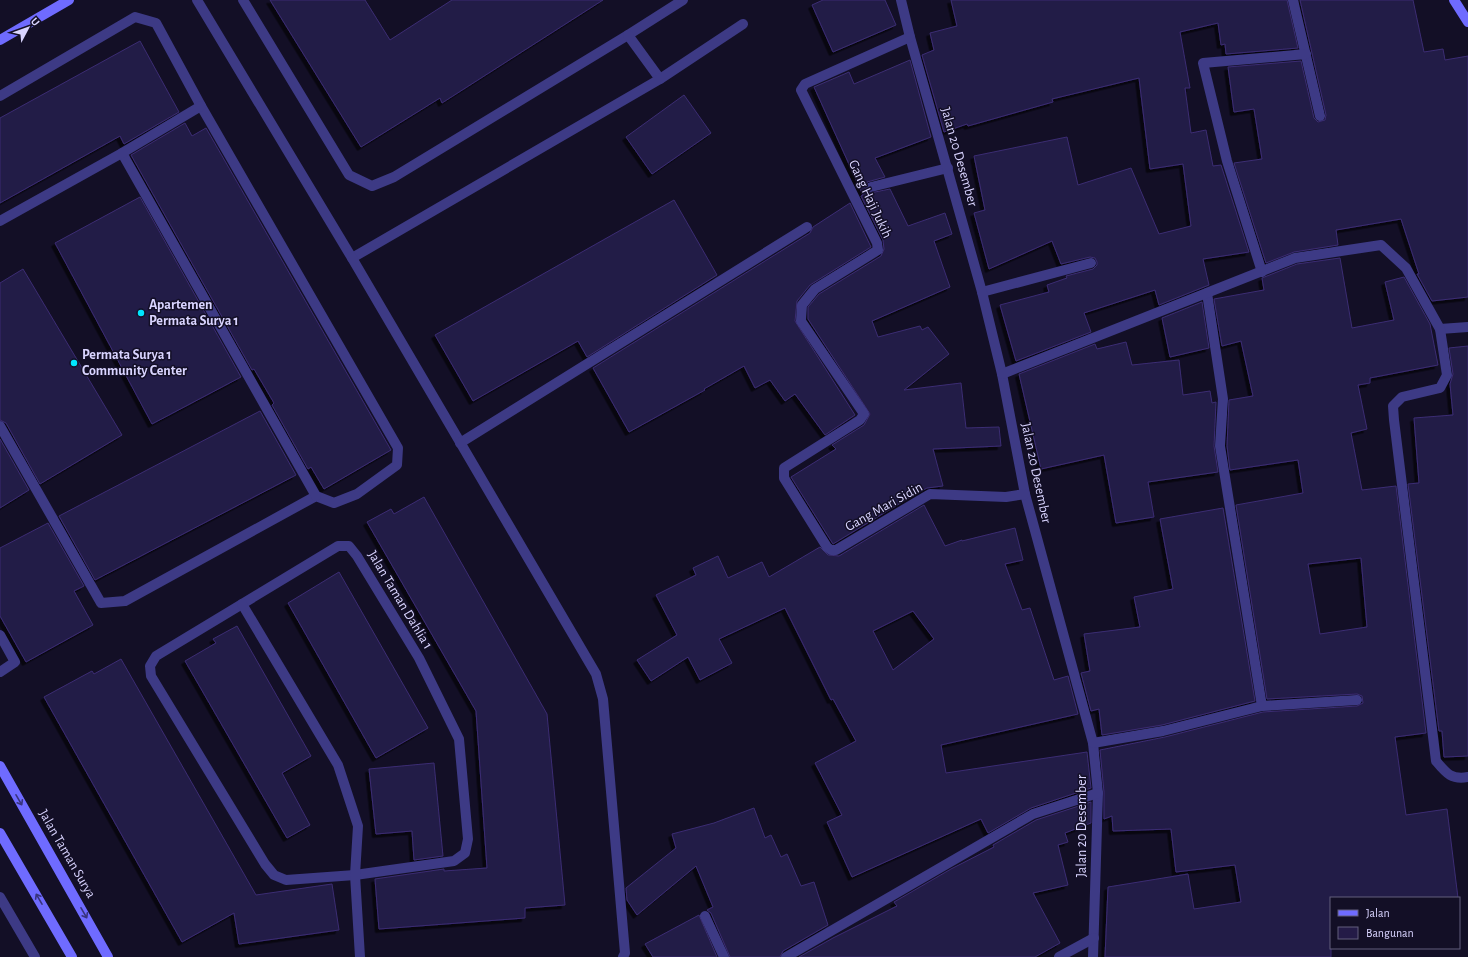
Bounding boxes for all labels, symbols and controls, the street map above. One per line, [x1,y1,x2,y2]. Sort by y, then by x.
north arrow [8,8,48,48]
text: U [29,16,42,28]
street label: Jalan 20 Desember [938,106,980,209]
street label: Gang Haji Jukih [846,158,894,240]
place label: Apartemen Permata Surya 1 [149,298,239,328]
marker: Apartemen Permata Surya 1 [136,308,146,318]
place label: Permata Surya 1 Community Center [82,348,187,378]
marker: Permata Surya 1 Community Center [69,358,79,368]
street label: Jalan 20 Desember [1019,421,1054,525]
street label: Gang Mari Sidin [843,480,925,534]
street label: Jalan Taman Dahlia 1 [365,548,435,652]
street label: Jalan 20 Desember [1075,774,1089,877]
one-way arrow [16,794,24,806]
street label: Jalan Taman Surya [36,807,98,901]
one-way arrow [34,893,42,905]
legend [1330,897,1460,949]
one-way arrow [80,907,88,919]
text: Jalan [1366,907,1390,919]
text: Bangunan [1366,927,1414,939]

